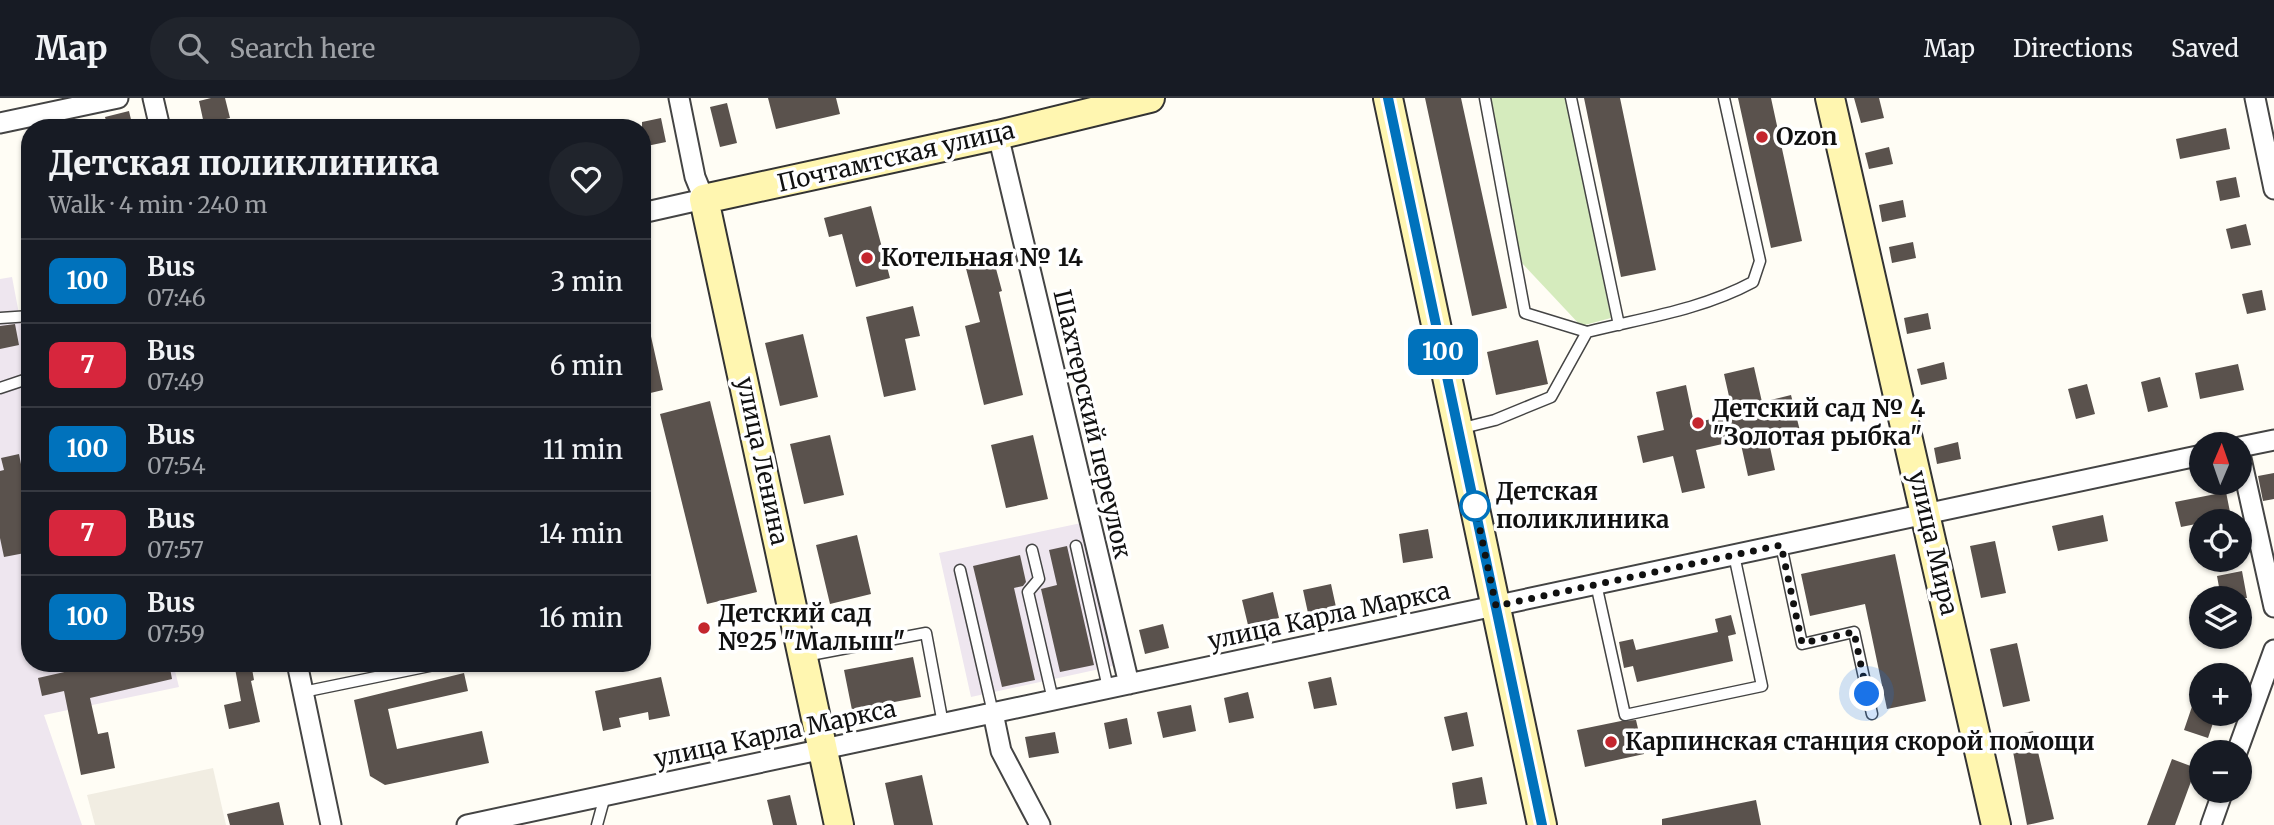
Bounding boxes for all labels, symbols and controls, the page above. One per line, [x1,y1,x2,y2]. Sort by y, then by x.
search box [150,17,640,80]
text: Map [35,28,108,69]
icon: search [174,29,212,67]
text: Search here [230,32,375,65]
text: Map [1924,33,1975,64]
text: Directions [2013,33,2133,64]
text: Saved [2171,33,2239,64]
street label: Почтамтская улица [774,114,1017,199]
place label: Ozon [1776,121,1837,152]
marker: Ozon [1754,129,1770,145]
button: heart [549,142,623,216]
text: Детская поликлиника [49,143,439,184]
text: Walk · 4 min · 240 m [49,190,267,219]
place label: Котельная № 14 [881,242,1083,273]
text: Bus [147,250,195,283]
marker: Котельная № 14 [859,250,875,266]
text: 100 [66,265,109,296]
text: 3 min [551,265,623,298]
text: 07:46 [147,283,206,312]
street label: Шахтерский переулок [1046,286,1139,561]
line badge: 100 [1403,329,1483,375]
text: Bus [147,334,195,367]
text: 100 [1422,336,1464,367]
text: 7 [80,349,95,380]
text: 6 min [550,349,623,382]
text: 07:49 [147,367,204,396]
street label: улица Ленина [730,374,795,548]
place label: Детский сад № 4 "Золотая рыбка" [1712,393,1925,452]
marker: Детский сад № 4 "Золотая рыбка" [1690,415,1706,431]
text: Bus [147,418,195,451]
north arrow [2189,432,2252,495]
map controls [2189,432,2252,803]
text: 100 [66,433,109,464]
text: 11 min [543,433,623,466]
text: 07:54 [147,451,206,480]
street label: улица Мира [1902,468,1965,618]
place label: Детская поликлиника [1496,476,1669,535]
marker: Детская поликлиника [1460,491,1490,521]
text: Bus [147,502,195,535]
button: locate [2189,509,2252,572]
text: 7 [80,517,95,548]
text: 14 min [539,517,623,550]
text: 07:57 [147,535,204,564]
street label: улица Карла Маркса [1205,575,1453,656]
text: Bus [147,586,195,619]
button: layers [2189,586,2252,649]
place label: Детский сад №25 "Малыш" [718,598,905,657]
text: 100 [66,601,109,632]
text: 16 min [539,601,623,634]
text: 07:59 [147,619,205,648]
marker: Детский сад №25 "Малыш" [696,620,712,636]
button: + [2189,663,2252,726]
your location [1849,676,1884,711]
street label: улица Карла Маркса [651,693,899,774]
place label: Карпинская станция скорой помощи [1625,726,2095,757]
marker: Карпинская станция скорой помощи [1603,734,1619,750]
button: − [2189,740,2252,803]

